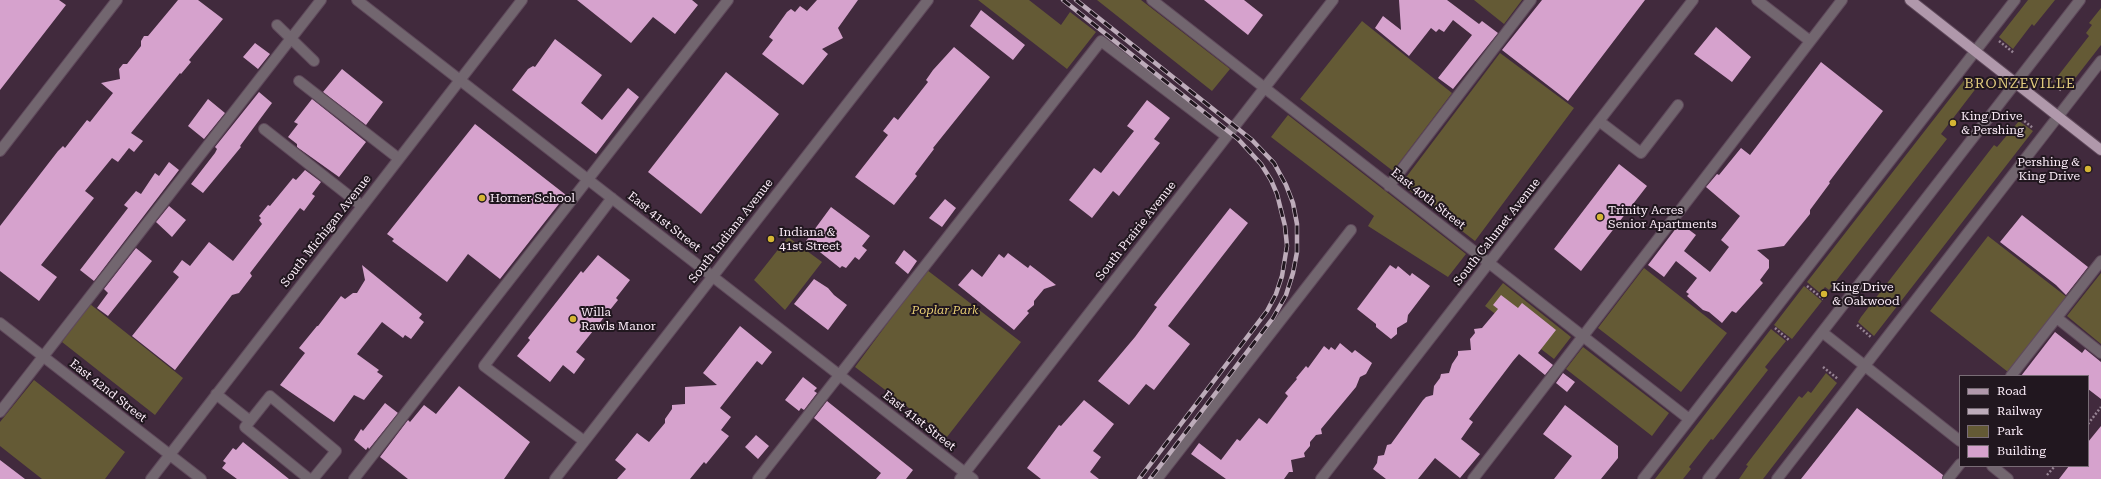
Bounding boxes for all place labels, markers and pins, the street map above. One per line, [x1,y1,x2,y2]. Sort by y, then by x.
place label: King Drive & Pershing [1961,109,2024,137]
marker: King Drive & Pershing [1948,118,1958,128]
place label: Pershing & King Drive [2017,155,2080,183]
marker: Pershing & King Drive [2083,164,2093,174]
place label: Horner School [490,191,575,205]
marker: Horner School [477,193,487,203]
place label: Trinity Acres Senior Apartments [1608,203,1717,231]
marker: Trinity Acres Senior Apartments [1595,212,1605,222]
place label: Indiana & 41st Street [779,225,840,253]
marker: Indiana & 41st Street [766,234,776,244]
place label: King Drive & Oakwood [1832,280,1900,308]
marker: King Drive & Oakwood [1819,289,1829,299]
place label: Willa Rawls Manor [581,305,656,333]
marker: Willa Rawls Manor [568,314,578,324]

